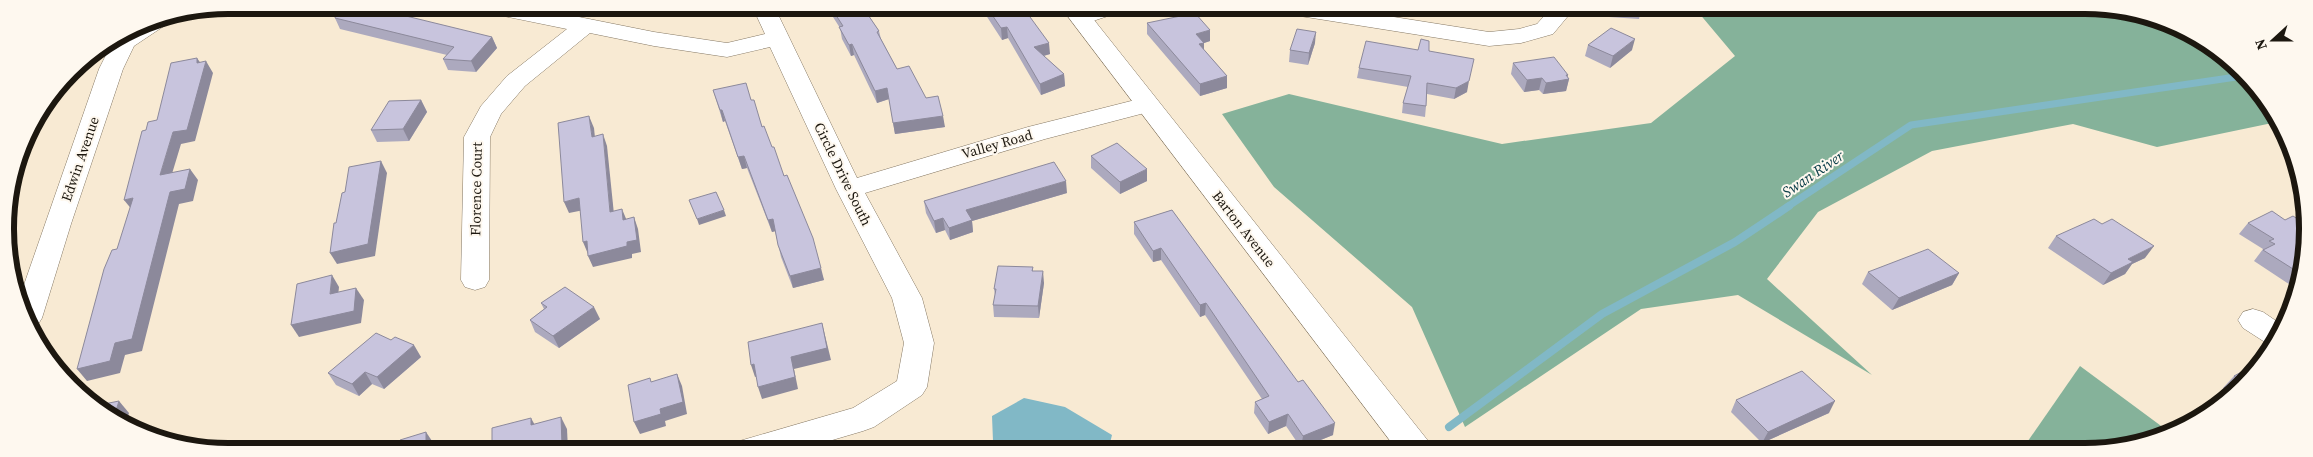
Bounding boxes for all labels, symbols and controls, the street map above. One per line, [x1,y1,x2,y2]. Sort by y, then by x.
north arrow [2248,15,2298,65]
text: N [2250,36,2272,53]
street label: Edwin Avenue [56,114,104,204]
street label: Circle Drive South [809,119,877,229]
street label: Valley Road [959,124,1035,164]
street label: Florence Court [465,141,487,236]
water label: Swan River [1778,145,1849,202]
street label: Barton Avenue [1208,187,1280,271]

